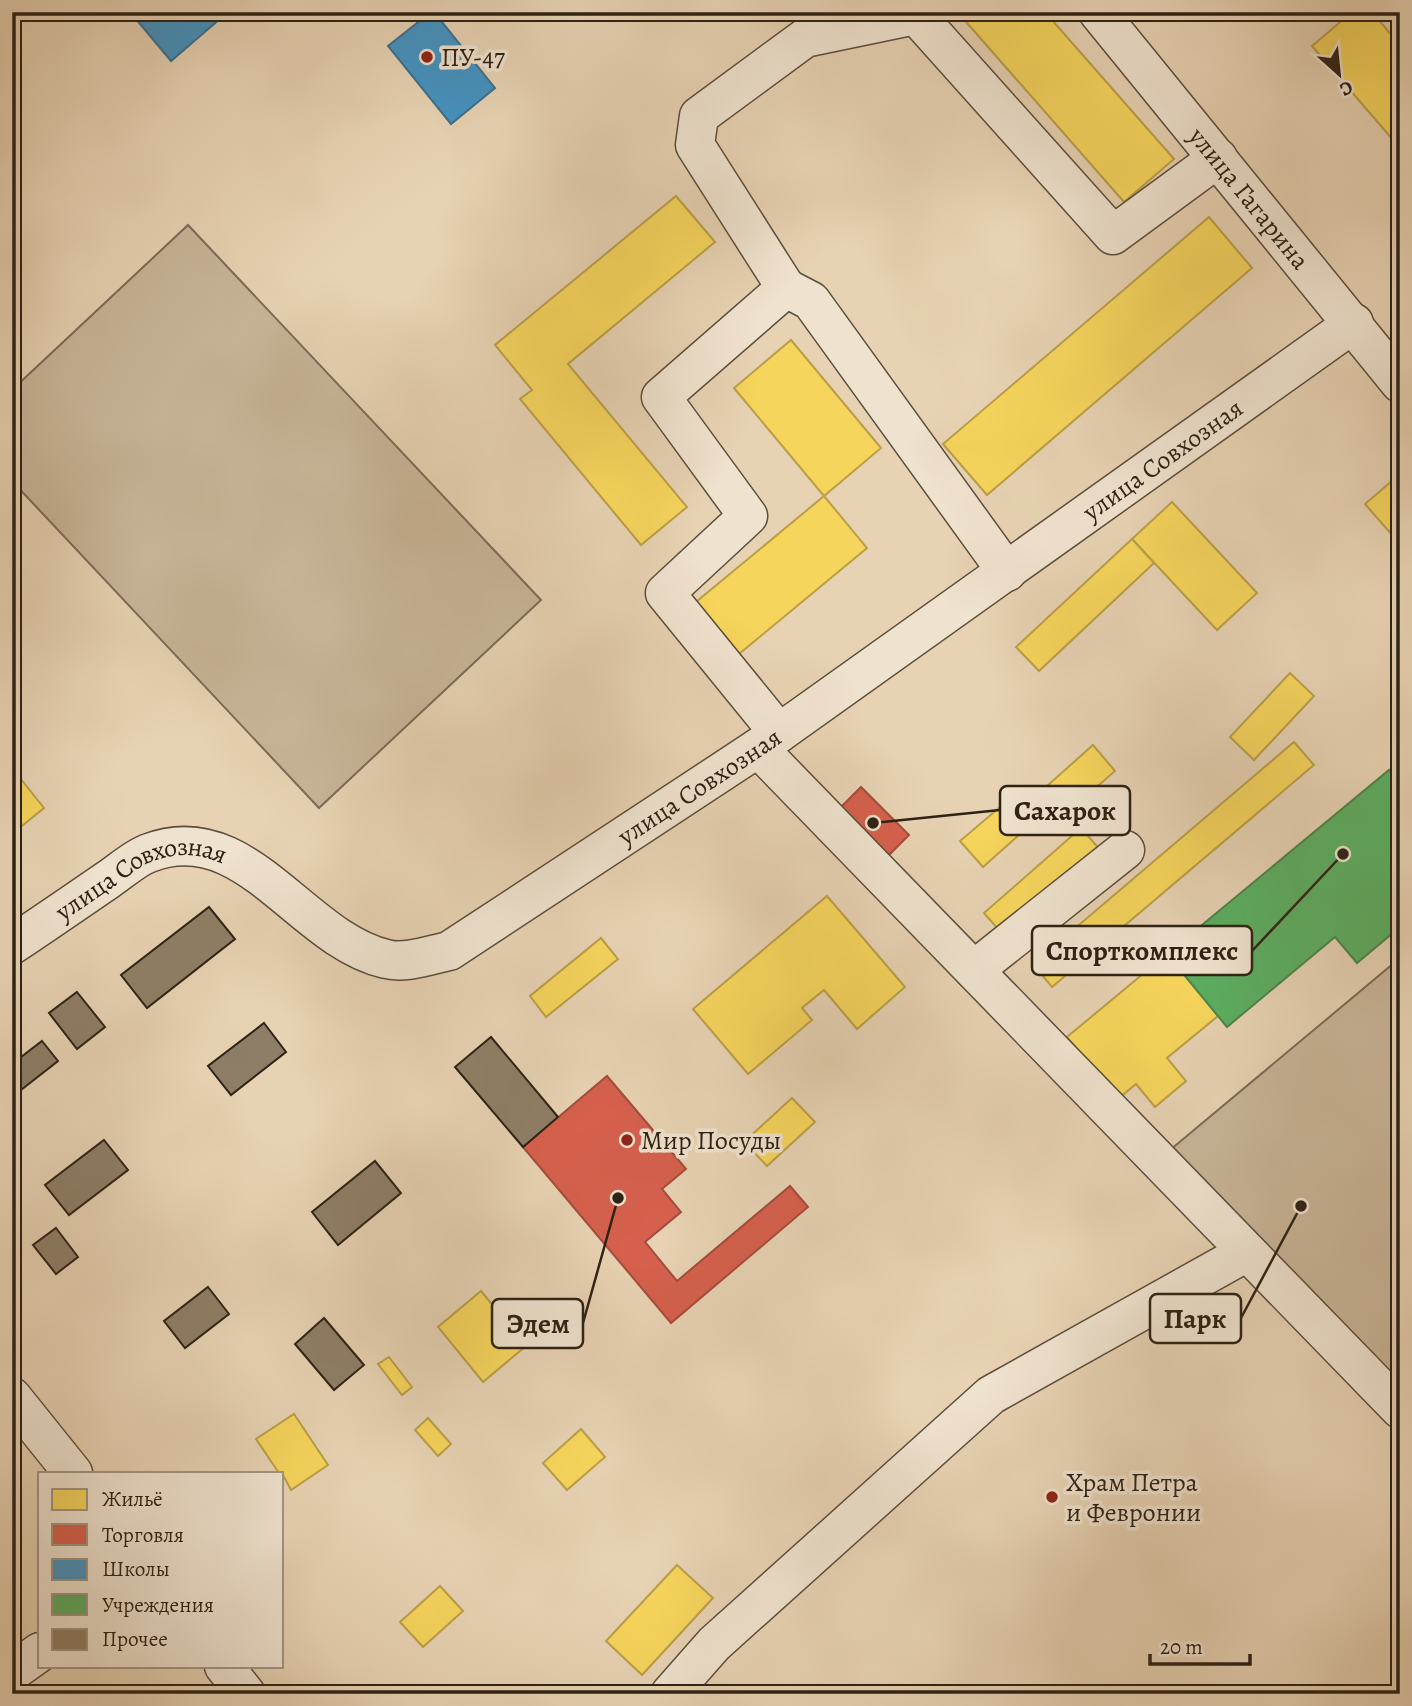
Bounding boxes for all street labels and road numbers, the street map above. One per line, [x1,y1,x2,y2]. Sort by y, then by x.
street label: улица Гагарина [1180,119,1318,277]
street label: улица Совхозная [1075,391,1250,530]
street label: улица Совхозная [610,720,788,854]
street label: улица Совхозная [48,829,232,929]

